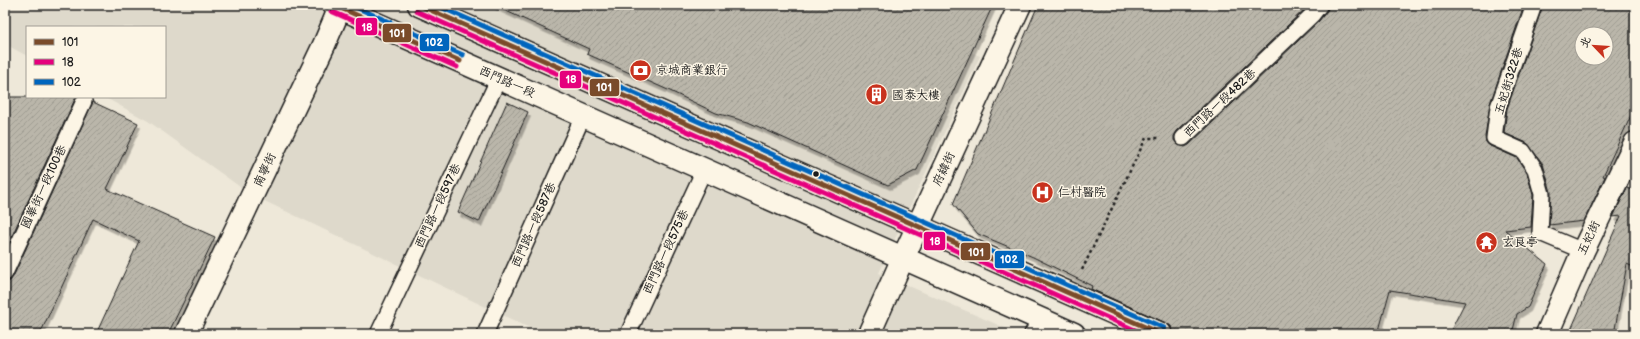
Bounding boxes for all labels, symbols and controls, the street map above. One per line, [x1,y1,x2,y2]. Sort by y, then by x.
line badge: 18 [355,17,378,36]
text: 18 [361,21,373,34]
line badge: 101 [382,23,412,43]
legend [26,26,166,98]
north arrow [1574,26,1614,66]
text: 101 [389,27,405,40]
line badge: 102 [419,33,450,52]
text: 北 [1577,34,1594,50]
text: 101 [62,35,78,50]
text: 102 [425,36,443,49]
street label: 五妃街322巷 [1492,46,1526,116]
text: 18 [62,55,74,70]
bank icon: 京城商業銀行 [627,57,653,83]
street label: 西門路一段 [477,63,537,101]
place label: 京城商業銀行 [656,63,728,78]
street label: 西門路一段482巷 [1181,66,1259,140]
line badge: 18 [559,70,582,89]
text: 18 [565,73,577,86]
text: 102 [62,75,81,90]
line badge: 101 [589,78,620,97]
text: 101 [596,81,612,94]
building icon: 國泰大樓 [863,82,889,108]
place label: 國泰大樓 [892,88,940,103]
street label: 國華街一段100巷 [18,143,70,231]
street label: 府緯街 [930,150,958,188]
street label: 南寧街 [251,151,279,189]
street label: 西門路一段597巷 [412,161,464,251]
unlabelled marker [811,169,821,179]
hospital icon: 仁村醫院 [1030,179,1056,205]
street label: 西門路一段587巷 [508,180,560,270]
place label: 仁村醫院 [1058,185,1106,200]
street label: 西門路一段575巷 [640,207,692,297]
street label: 五妃街 [1575,219,1603,257]
temple icon: 玄良亭 [1473,229,1499,255]
line badge: 18 [923,231,946,251]
text: 18 [929,235,941,248]
place label: 玄良亭 [1502,235,1538,250]
line badge: 101 [960,242,991,261]
text: 101 [968,246,984,259]
line badge: 102 [994,250,1025,269]
text: 102 [1000,253,1018,266]

